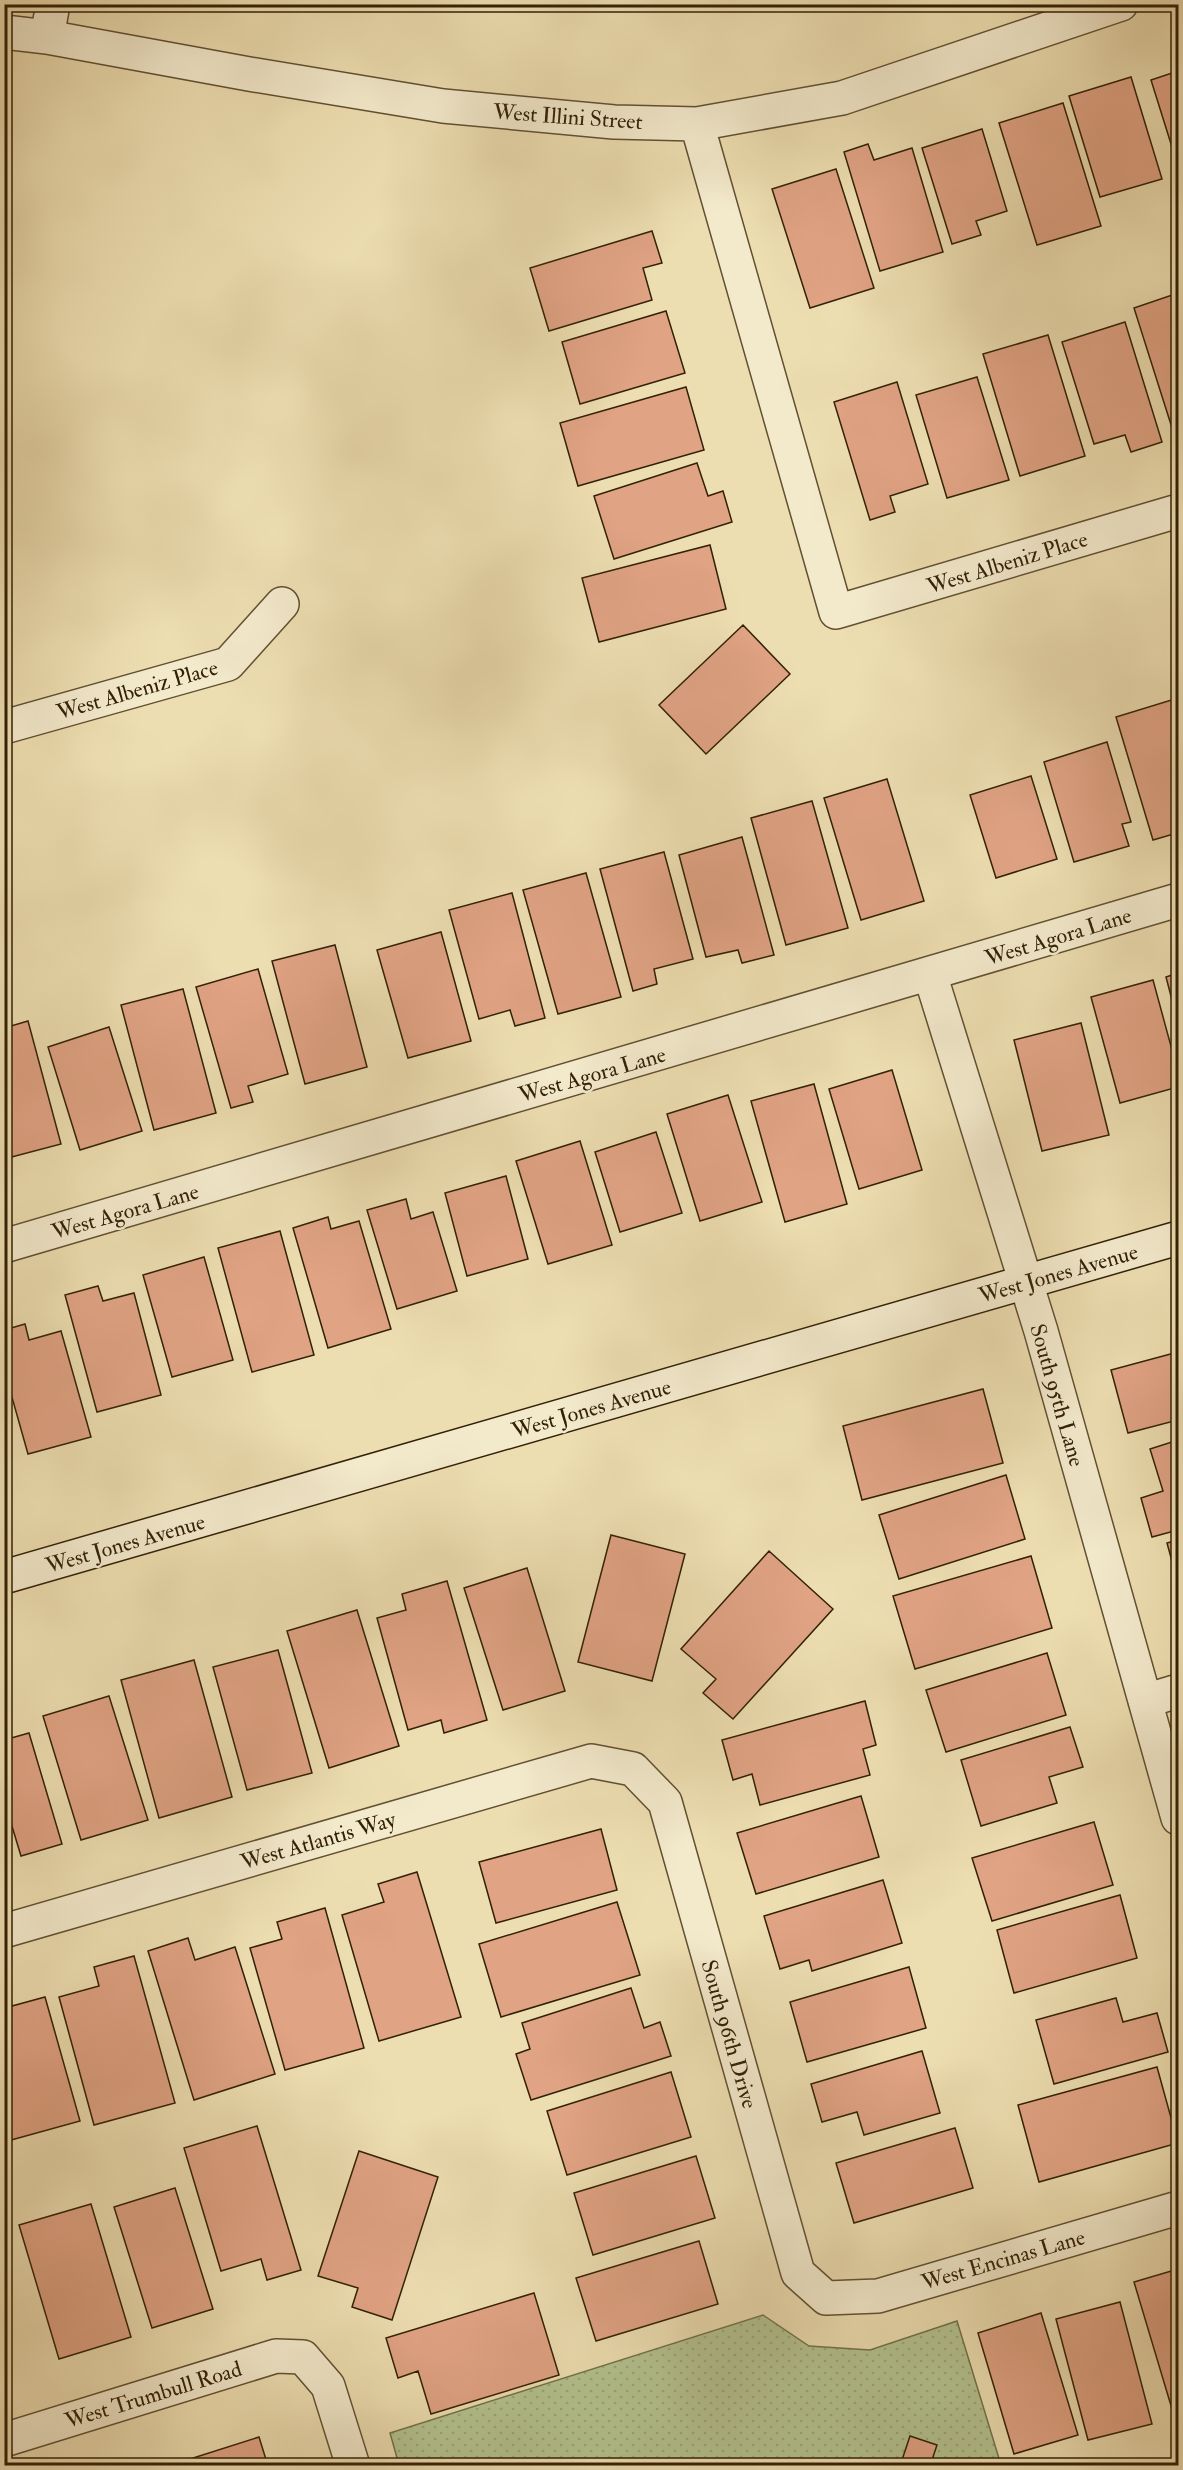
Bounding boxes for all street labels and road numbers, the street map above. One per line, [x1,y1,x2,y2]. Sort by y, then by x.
street label: West Illini Street [491,98,644,136]
street label: West Albeniz Place [923,525,1091,601]
street label: West Albeniz Place [52,654,221,727]
street label: West Agora Lane [981,901,1135,973]
street label: West Agora Lane [515,1041,669,1110]
street label: West Agora Lane [48,1178,202,1247]
street label: West Jones Avenue [974,1238,1141,1310]
street label: South 95th Lane [1023,1321,1091,1470]
street label: West Jones Avenue [507,1373,674,1445]
street label: West Jones Avenue [41,1508,208,1580]
street label: West Atlantis Way [237,1805,399,1877]
street label: South 96th Drive [694,1957,764,2112]
street label: West Encinas Lane [917,2223,1088,2297]
street label: West Trumbull Road [61,2355,245,2435]

